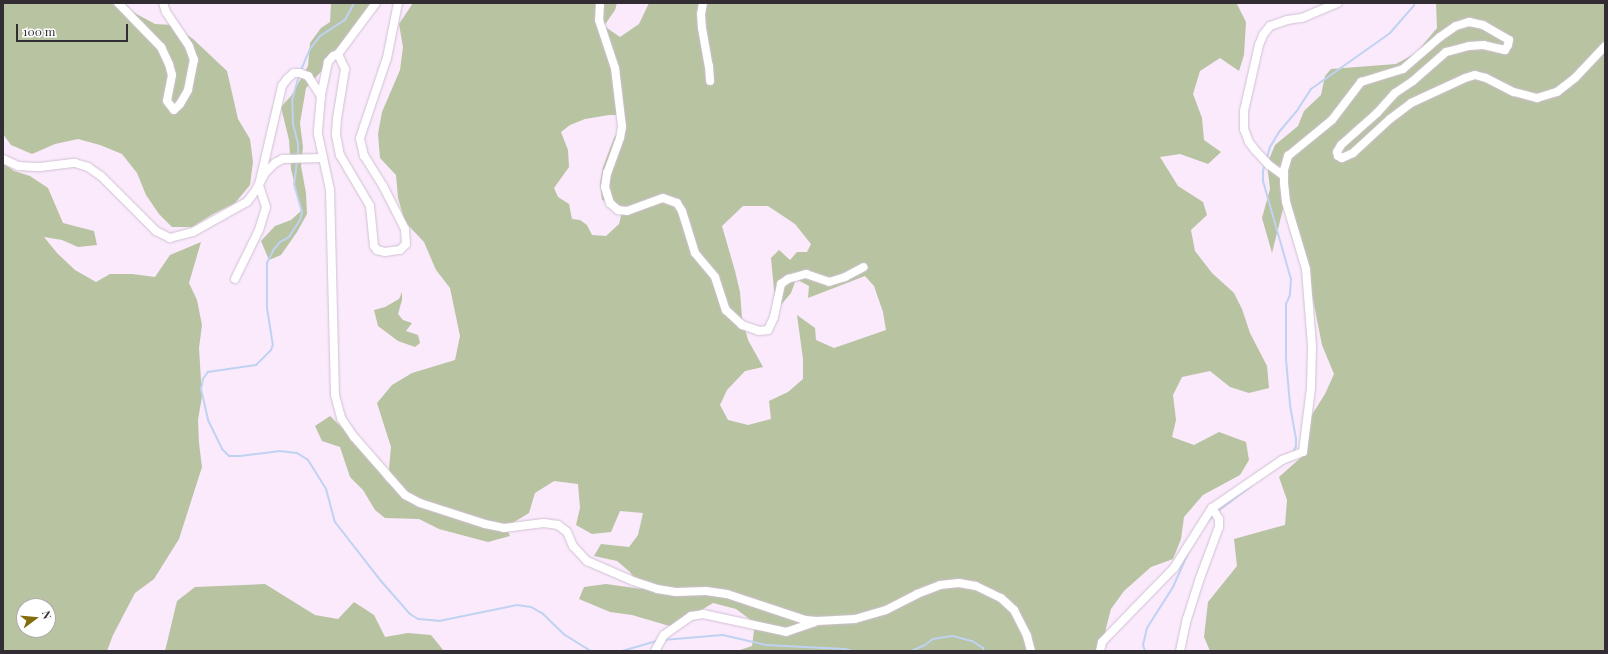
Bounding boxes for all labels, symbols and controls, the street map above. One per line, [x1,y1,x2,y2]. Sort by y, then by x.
scale bar [18,16,130,42]
text: 100 m [23,23,55,39]
north arrow [16,598,56,638]
text: N [39,609,55,621]

